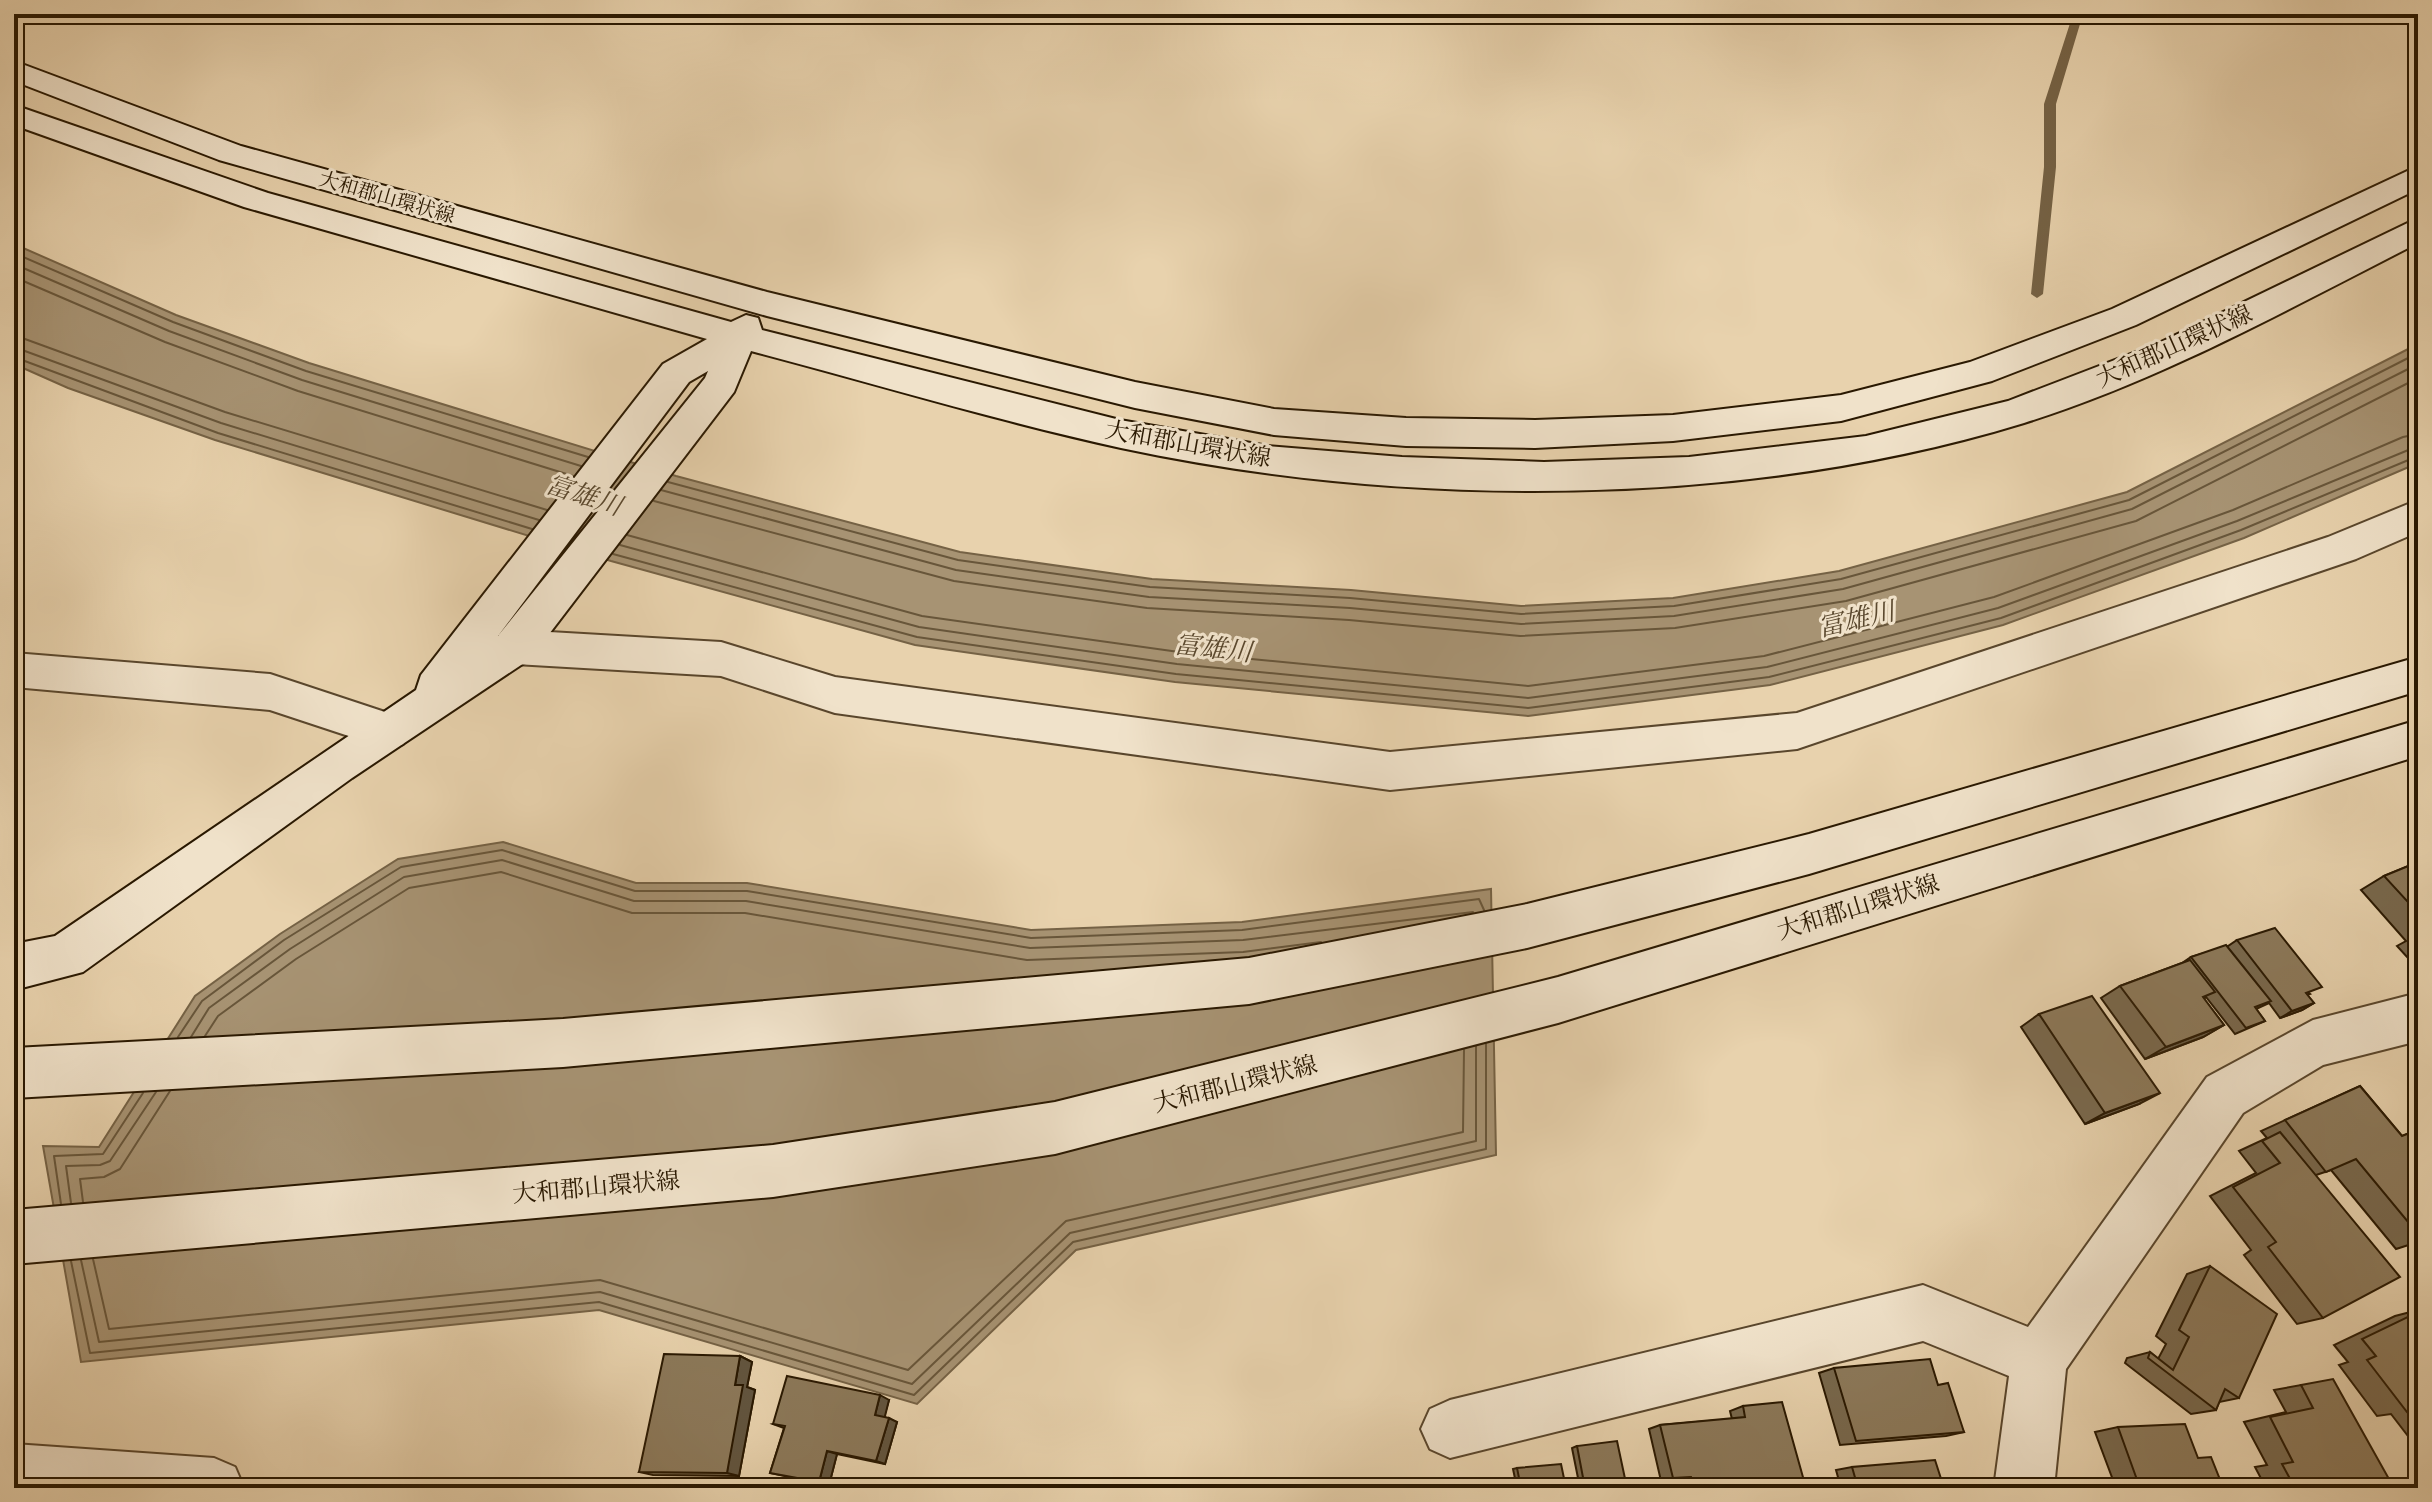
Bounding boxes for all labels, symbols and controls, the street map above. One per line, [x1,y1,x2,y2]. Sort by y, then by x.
street label: 大和郡山環状線 [316,165,458,230]
street label: 大和郡山環状線 [2091,297,2258,396]
street label: 大和郡山環状線 [1102,414,1274,475]
water label: 富雄川 [541,467,629,525]
water label: 富雄川 [1814,593,1901,645]
water label: 富雄川 [1172,627,1257,670]
street label: 大和郡山環状線 [1773,867,1943,948]
street label: 大和郡山環状線 [1150,1048,1321,1121]
street label: 大和郡山環状線 [511,1164,681,1211]

